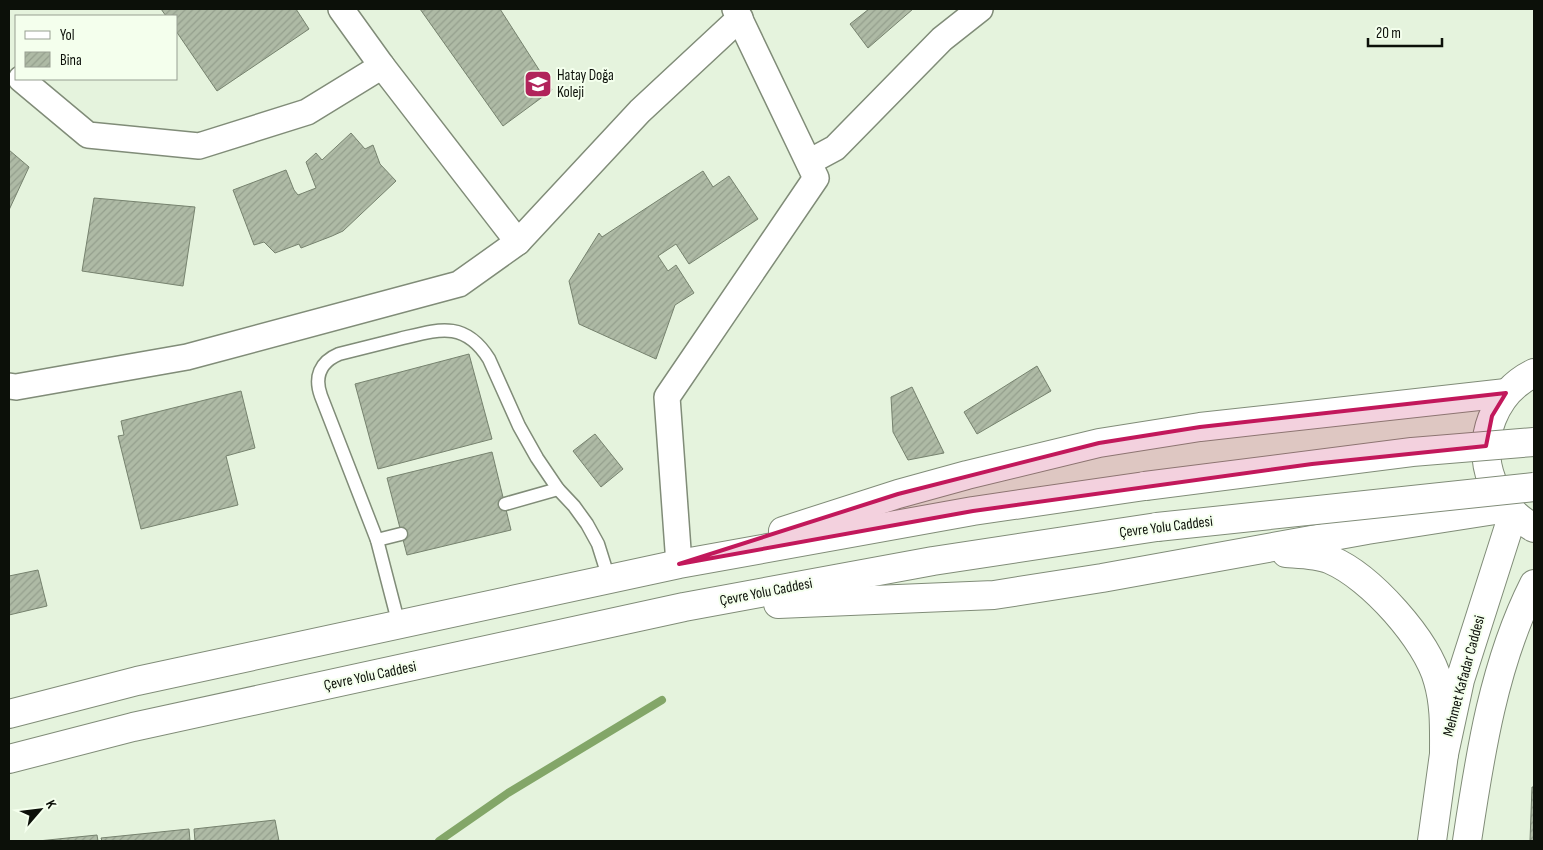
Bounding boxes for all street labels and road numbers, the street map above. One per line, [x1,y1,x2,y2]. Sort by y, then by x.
street label: Çevre Yolu Caddesi [1118,512,1214,542]
street label: Çevre Yolu Caddesi [718,574,814,610]
street label: Mehmet Kafadar Caddesi [1439,613,1489,739]
street label: Çevre Yolu Caddesi [322,657,418,695]

